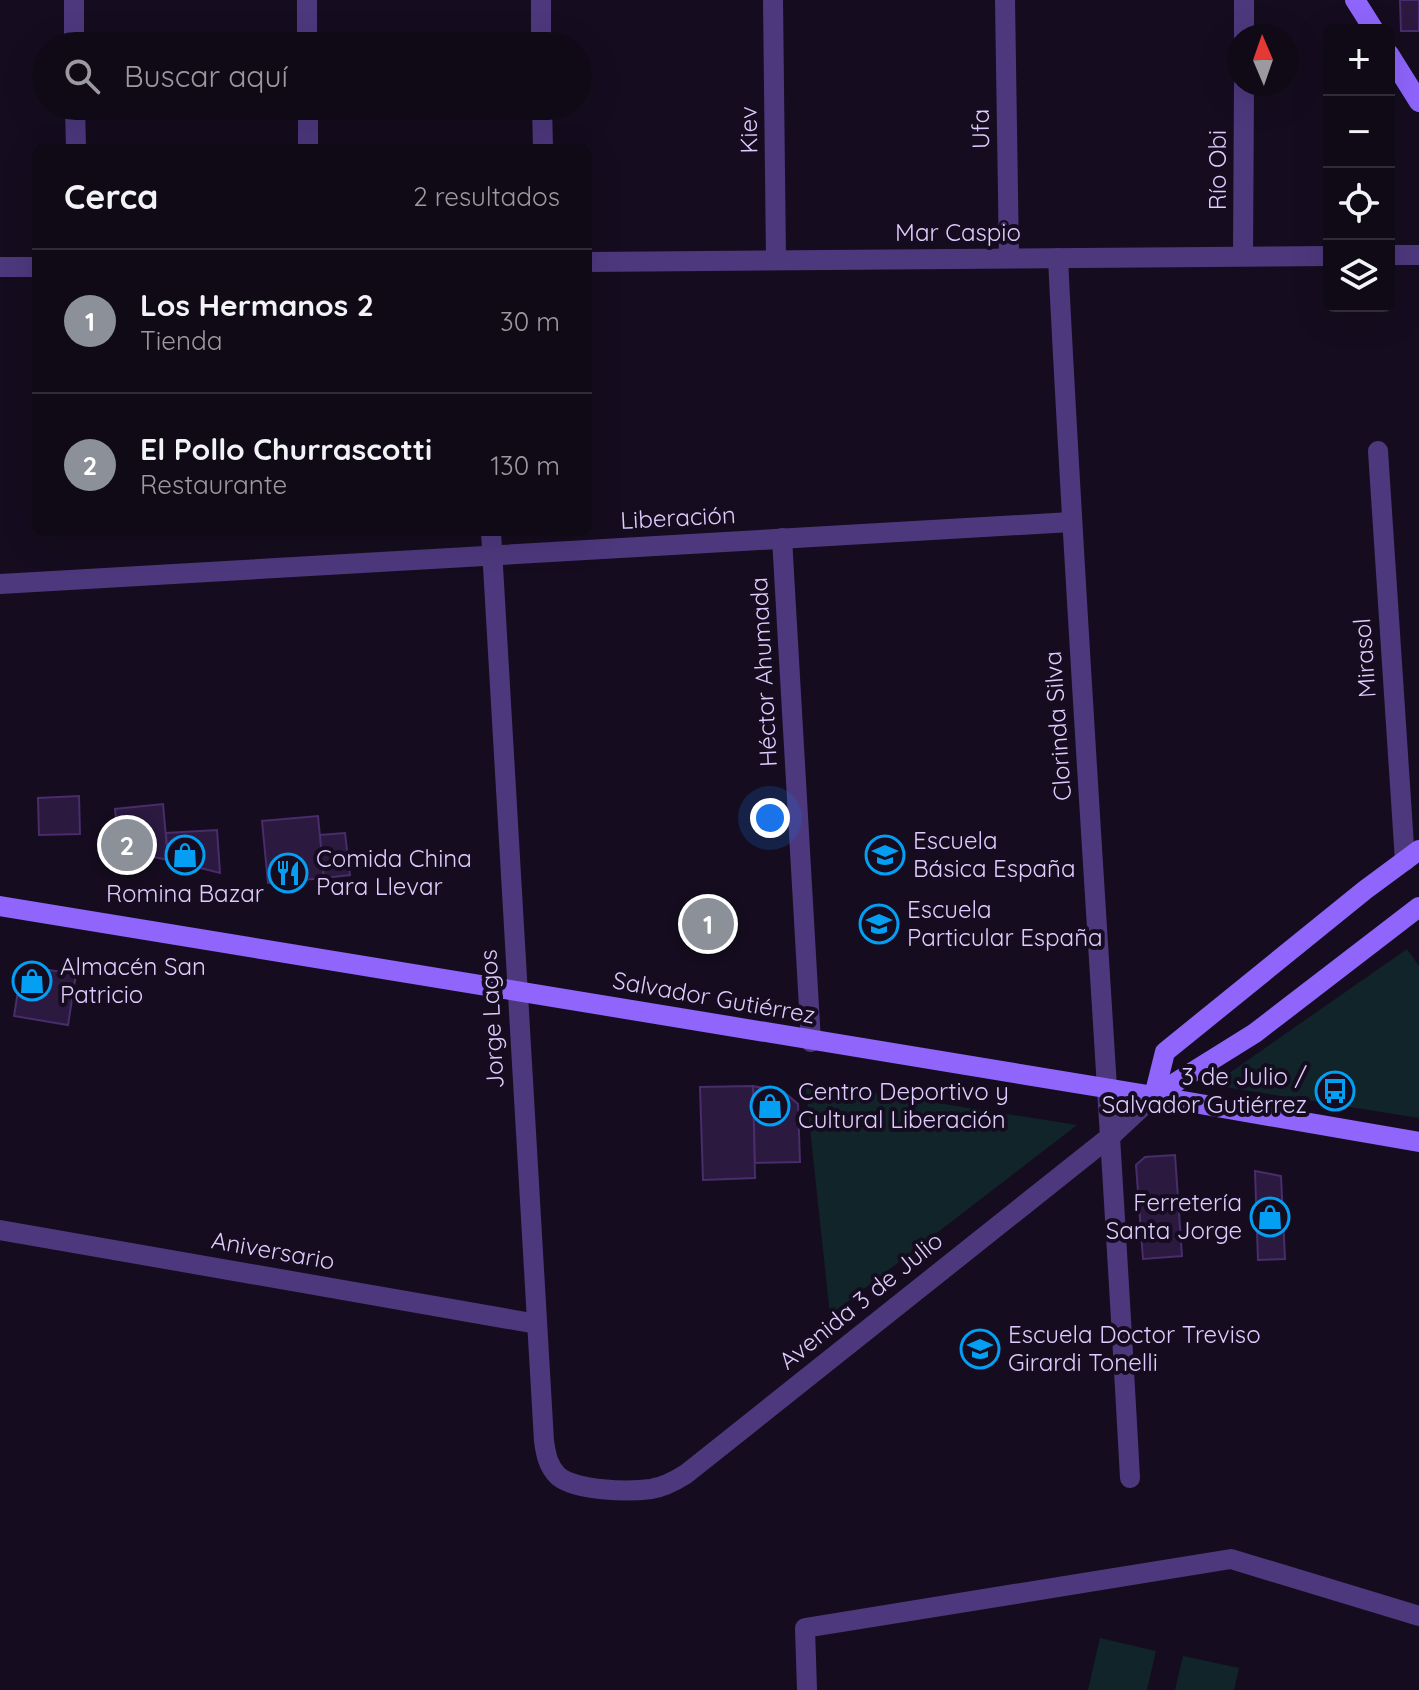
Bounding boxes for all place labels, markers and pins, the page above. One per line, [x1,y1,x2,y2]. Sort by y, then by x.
pin: 2 [101,815,153,875]
place label: Escuela Básica España [913,825,1075,883]
shop icon: Romina Bazar [164,834,206,876]
school or university icon: Escuela Básica España [864,834,906,876]
place label: Comida China Para Llevar [316,843,472,901]
restaurant icon: Comida China Para Llevar [267,852,309,894]
place label: Romina Bazar [106,878,264,908]
pin: 1 [682,894,734,954]
place label: Escuela Particular España [907,894,1103,952]
school or university icon: Escuela Particular España [858,903,900,945]
place label: Almacén San Patricio [60,951,206,1009]
shop icon: Almacén San Patricio [11,960,53,1002]
place label: 3 de Julio / Salvador Gutiérrez [1102,1061,1307,1119]
bus stop icon: 3 de Julio / Salvador Gutiérrez [1314,1070,1356,1112]
place label: Centro Deportivo y Cultural Liberación [798,1076,1009,1134]
shop icon: Centro Deportivo y Cultural Liberación [749,1085,791,1127]
place label: Ferretería Santa Jorge [1106,1187,1242,1245]
shop icon: Ferretería Santa Jorge [1249,1196,1291,1238]
place label: Escuela Doctor Treviso Girardi Tonelli [1008,1319,1261,1377]
school or university icon: Escuela Doctor Treviso Girardi Tonelli [959,1328,1001,1370]

